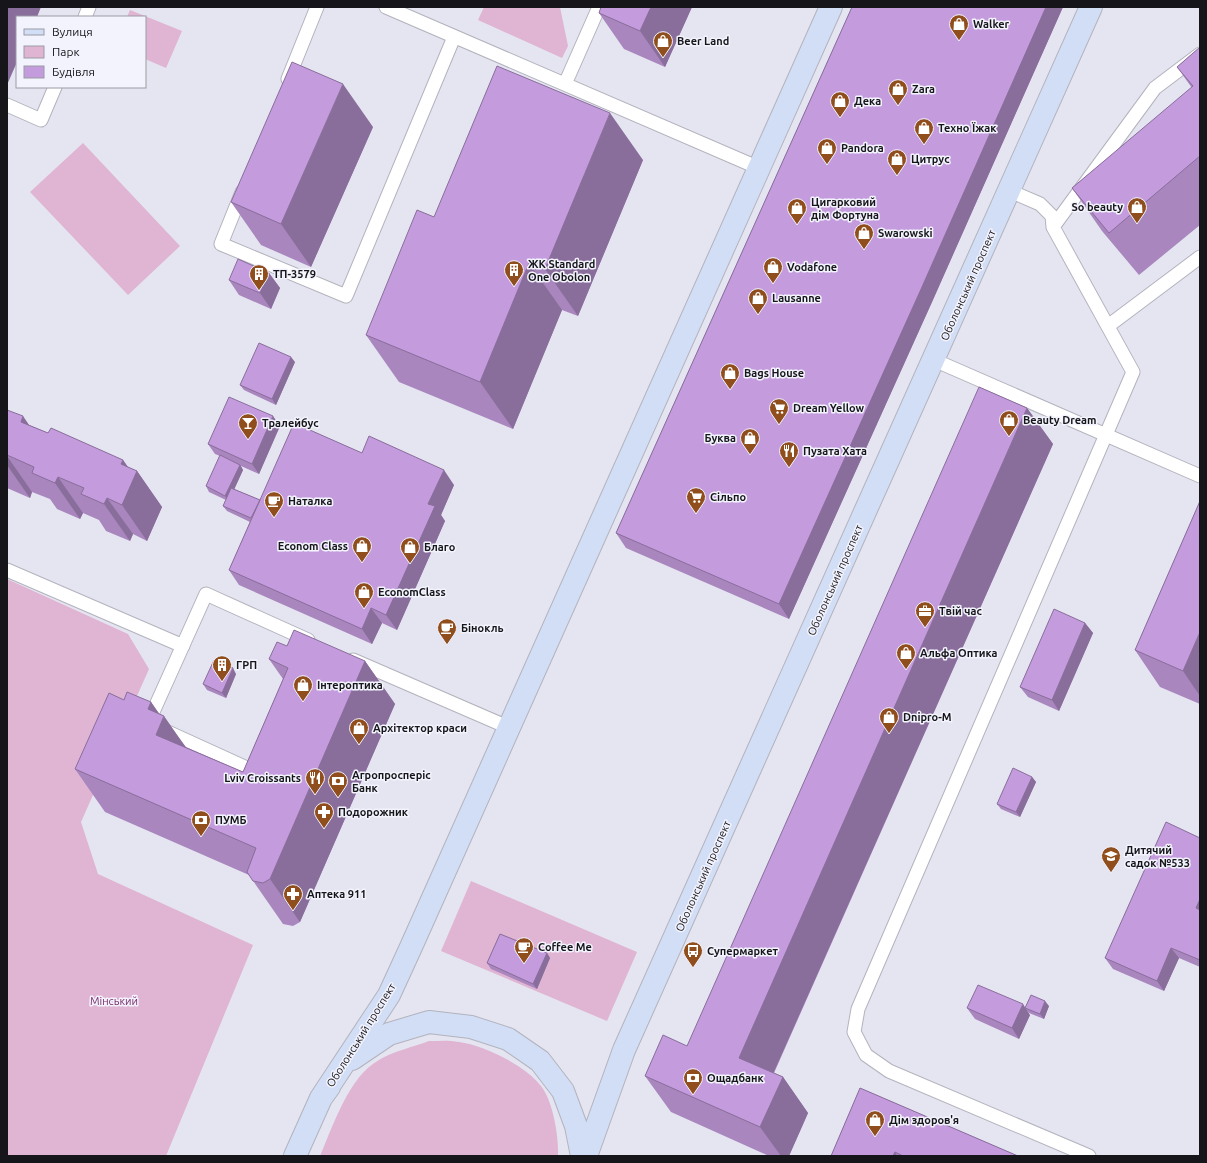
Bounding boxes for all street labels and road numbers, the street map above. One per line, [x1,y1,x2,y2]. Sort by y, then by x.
street label: Оболонський проспект [938,228,998,342]
street label: Оболонський проспект [805,523,865,637]
street label: Оболонський проспект [673,819,733,933]
street label: Оболонський проспект [324,981,398,1089]

